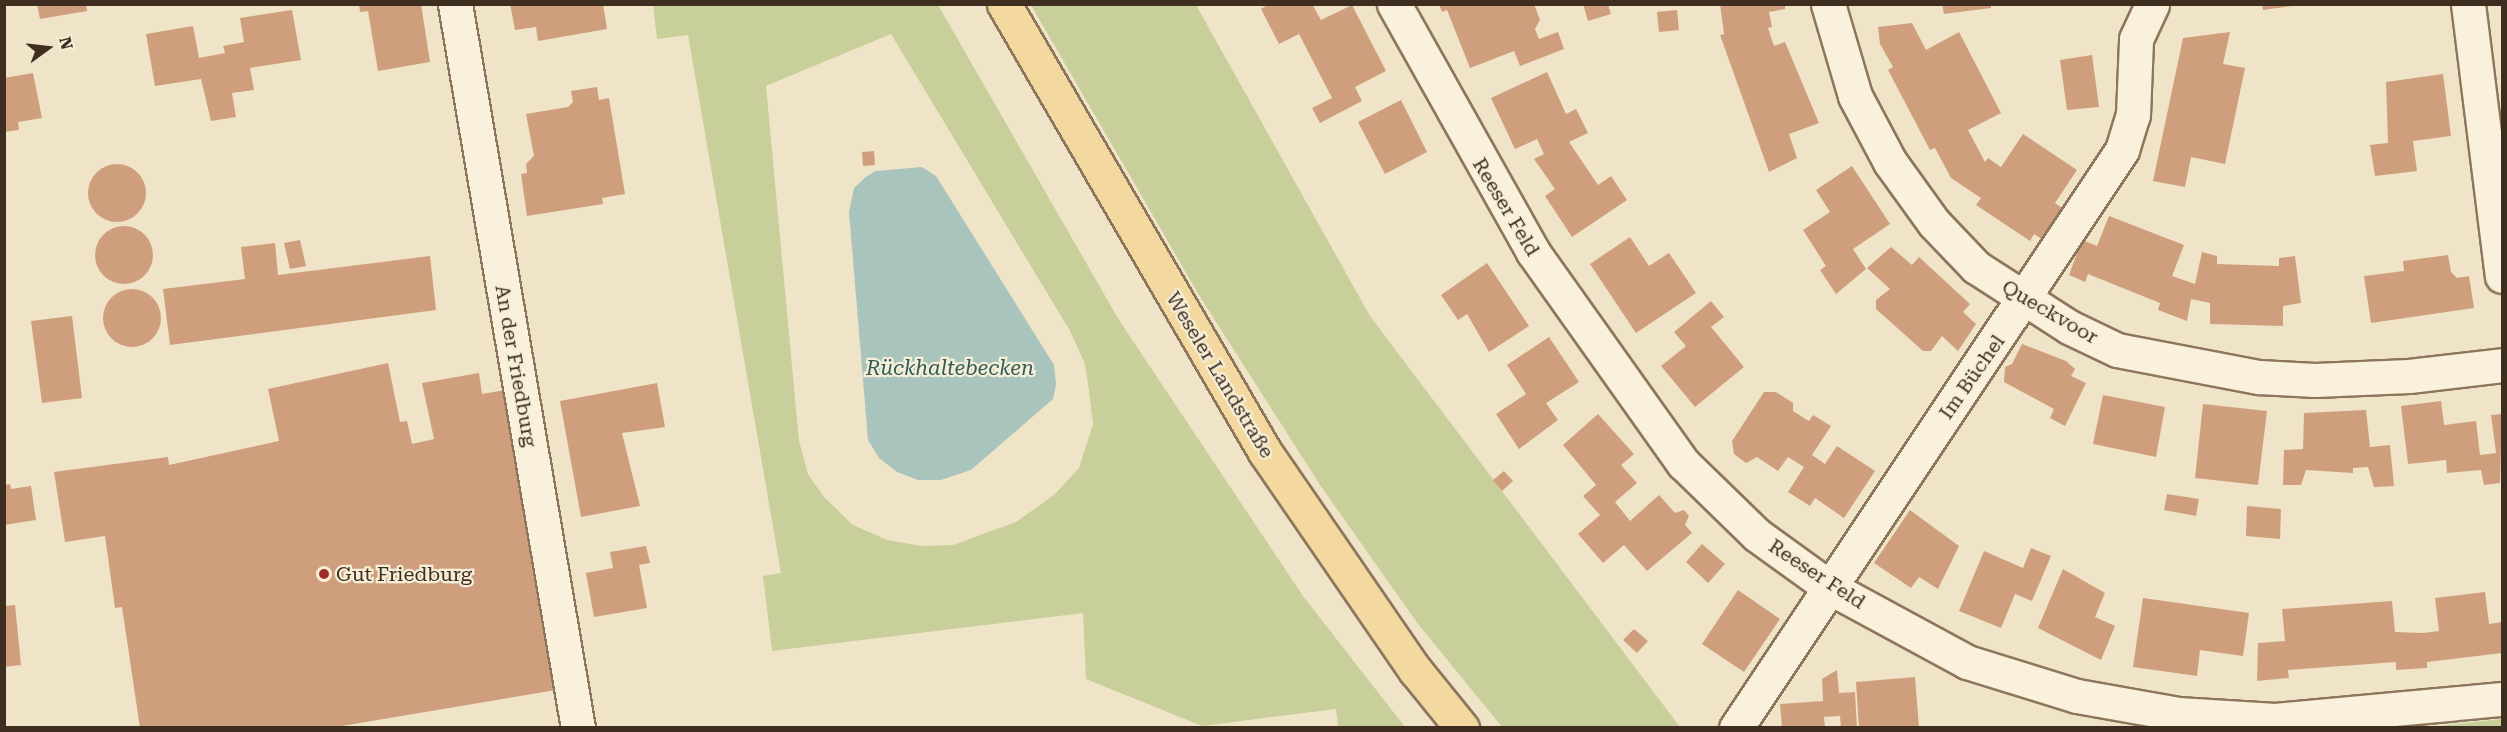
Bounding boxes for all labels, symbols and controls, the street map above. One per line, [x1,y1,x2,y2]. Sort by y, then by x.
north arrow [18,18,78,78]
text: N [55,35,77,52]
street label: Reeser Feld [1467,154,1545,260]
street label: Queckvoor [1998,275,2102,349]
street label: An der Friedburg [490,283,542,449]
street label: Weseler Landstraße [1161,288,1279,462]
street label: Im Büchel [1934,330,2010,424]
water label: Rückhaltebecken [866,355,1034,381]
street label: Reeser Feld [1764,534,1870,614]
place label: Gut Friedburg [336,562,472,586]
marker: Gut Friedburg [317,567,331,581]

